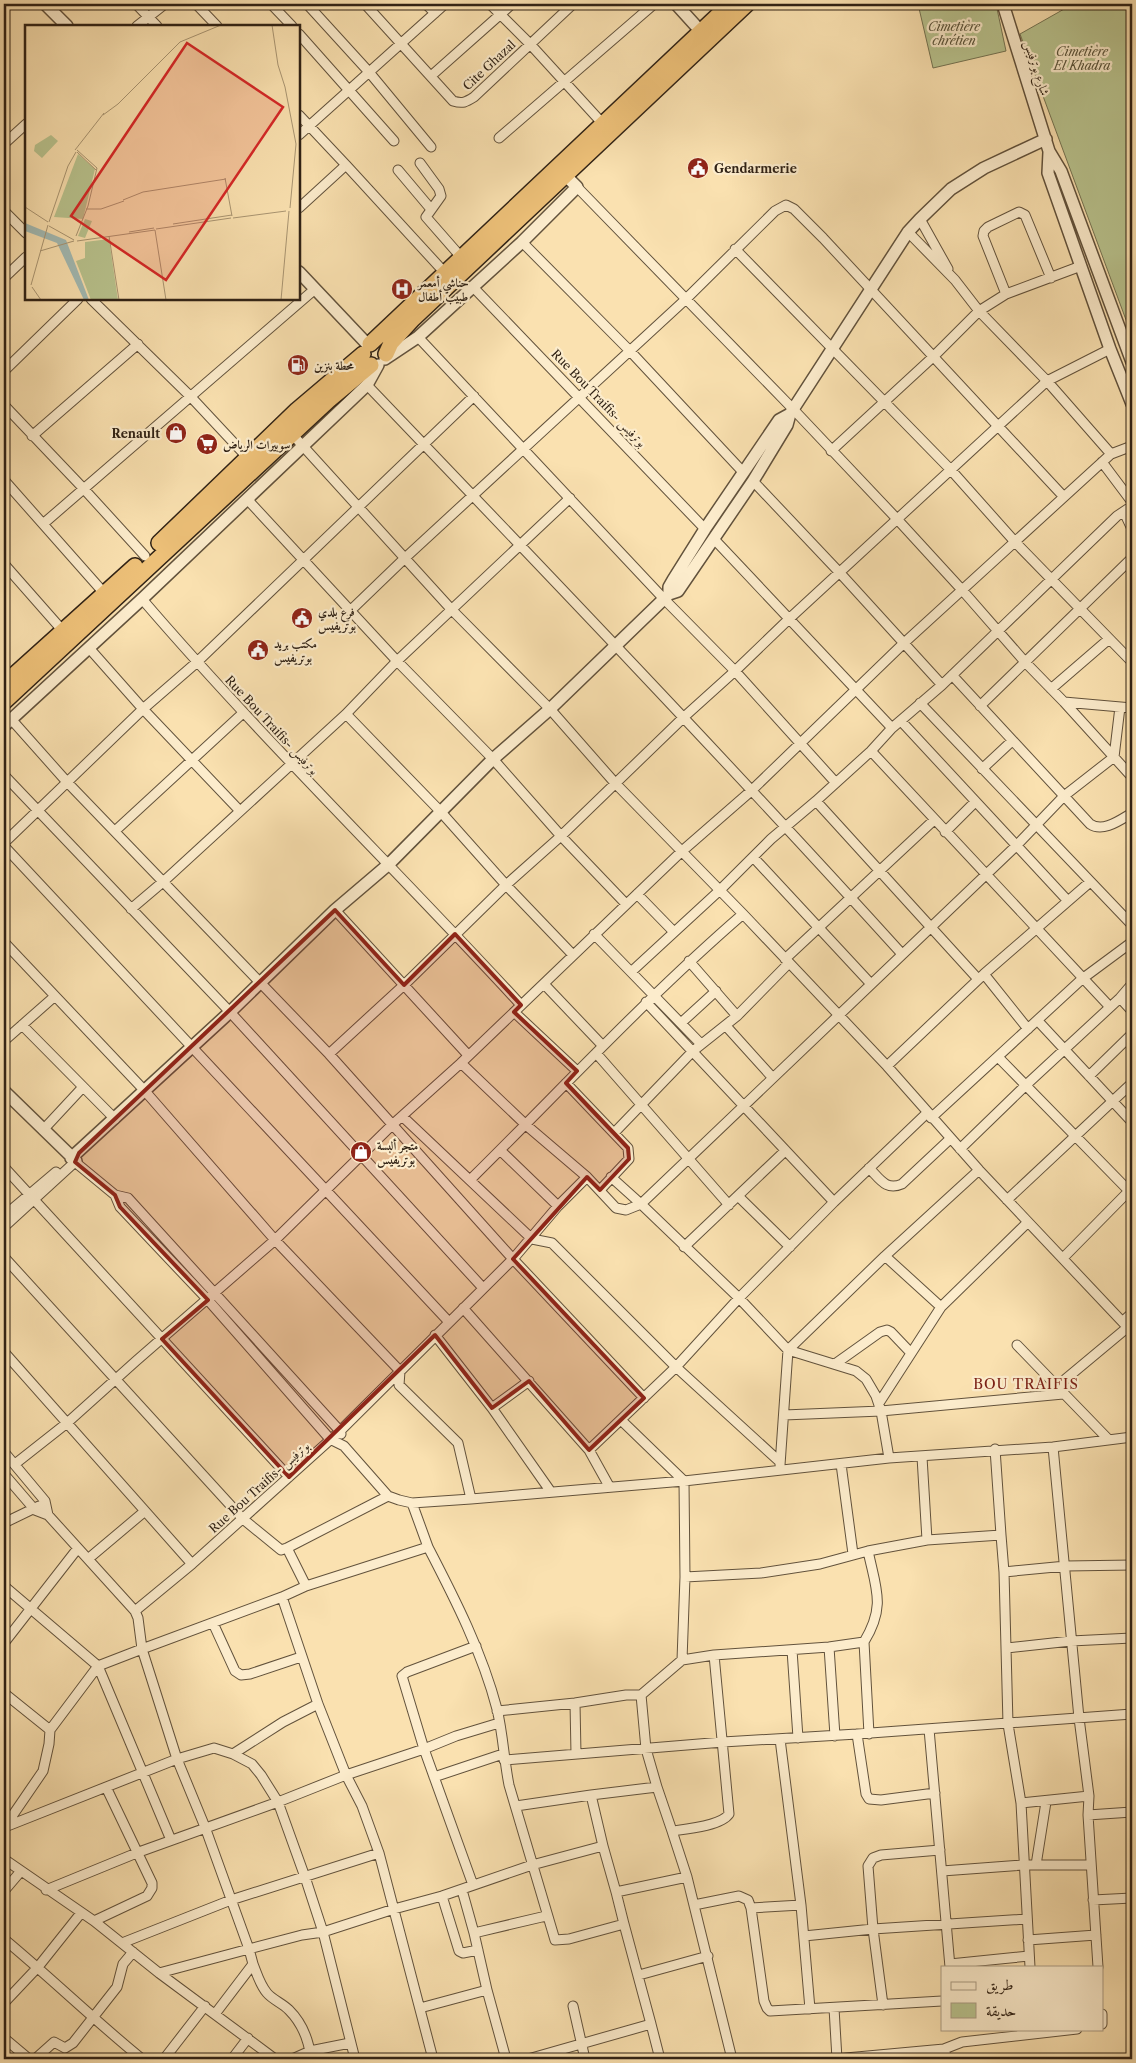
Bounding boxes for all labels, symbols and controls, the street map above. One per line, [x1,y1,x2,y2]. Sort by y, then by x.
park label: Cimetière chrétien [928,19,981,48]
inset map [25,25,300,300]
street label: Cite Ghazal [460,36,519,93]
street label: شارع بوترفيس [1017,38,1053,99]
park label: Cimetière El Khadra [1053,44,1110,73]
public building icon: Gendarmerie [686,156,710,180]
place label: Gendarmerie [714,161,797,176]
place label: حناشي أمعمر طبيب أطفال [416,275,469,305]
hospital icon: حناشي أمعمر طبيب أطفال [390,277,414,301]
street label: Rue Bou Traifis- بوترفيس [547,346,650,451]
fuel station icon: محطة بنزين [286,353,310,377]
place label: محطة بنزين [314,358,355,373]
shop icon: Renault [164,421,188,445]
place label: Renault [111,426,160,441]
supermarket icon: سوبيرات الرياض [195,432,219,456]
place label: سوبيرات الرياض [223,437,290,453]
place label: فرع بلدي بوتريفيس [318,604,356,634]
public building icon: فرع بلدي بوتريفيس [290,606,314,630]
place label: مكتب بريد بوتريفيس [274,636,317,666]
public building icon: مكتب بريد بوتريفيس [246,638,270,662]
street label: Rue Bou Traifis- بوترفيس [221,672,322,779]
place label: متجر ألبسة بوتريفيس [377,1138,419,1168]
shop icon: متجر ألبسة بوتريفيس [349,1140,373,1164]
district label: BOU TRAIFIS [973,1375,1079,1393]
street label: Rue Bou Traifis- بوترفيس [206,1438,314,1538]
legend [941,1966,1104,2030]
text: طريق [986,1975,1013,1995]
text: حديقة [986,2001,1016,2020]

